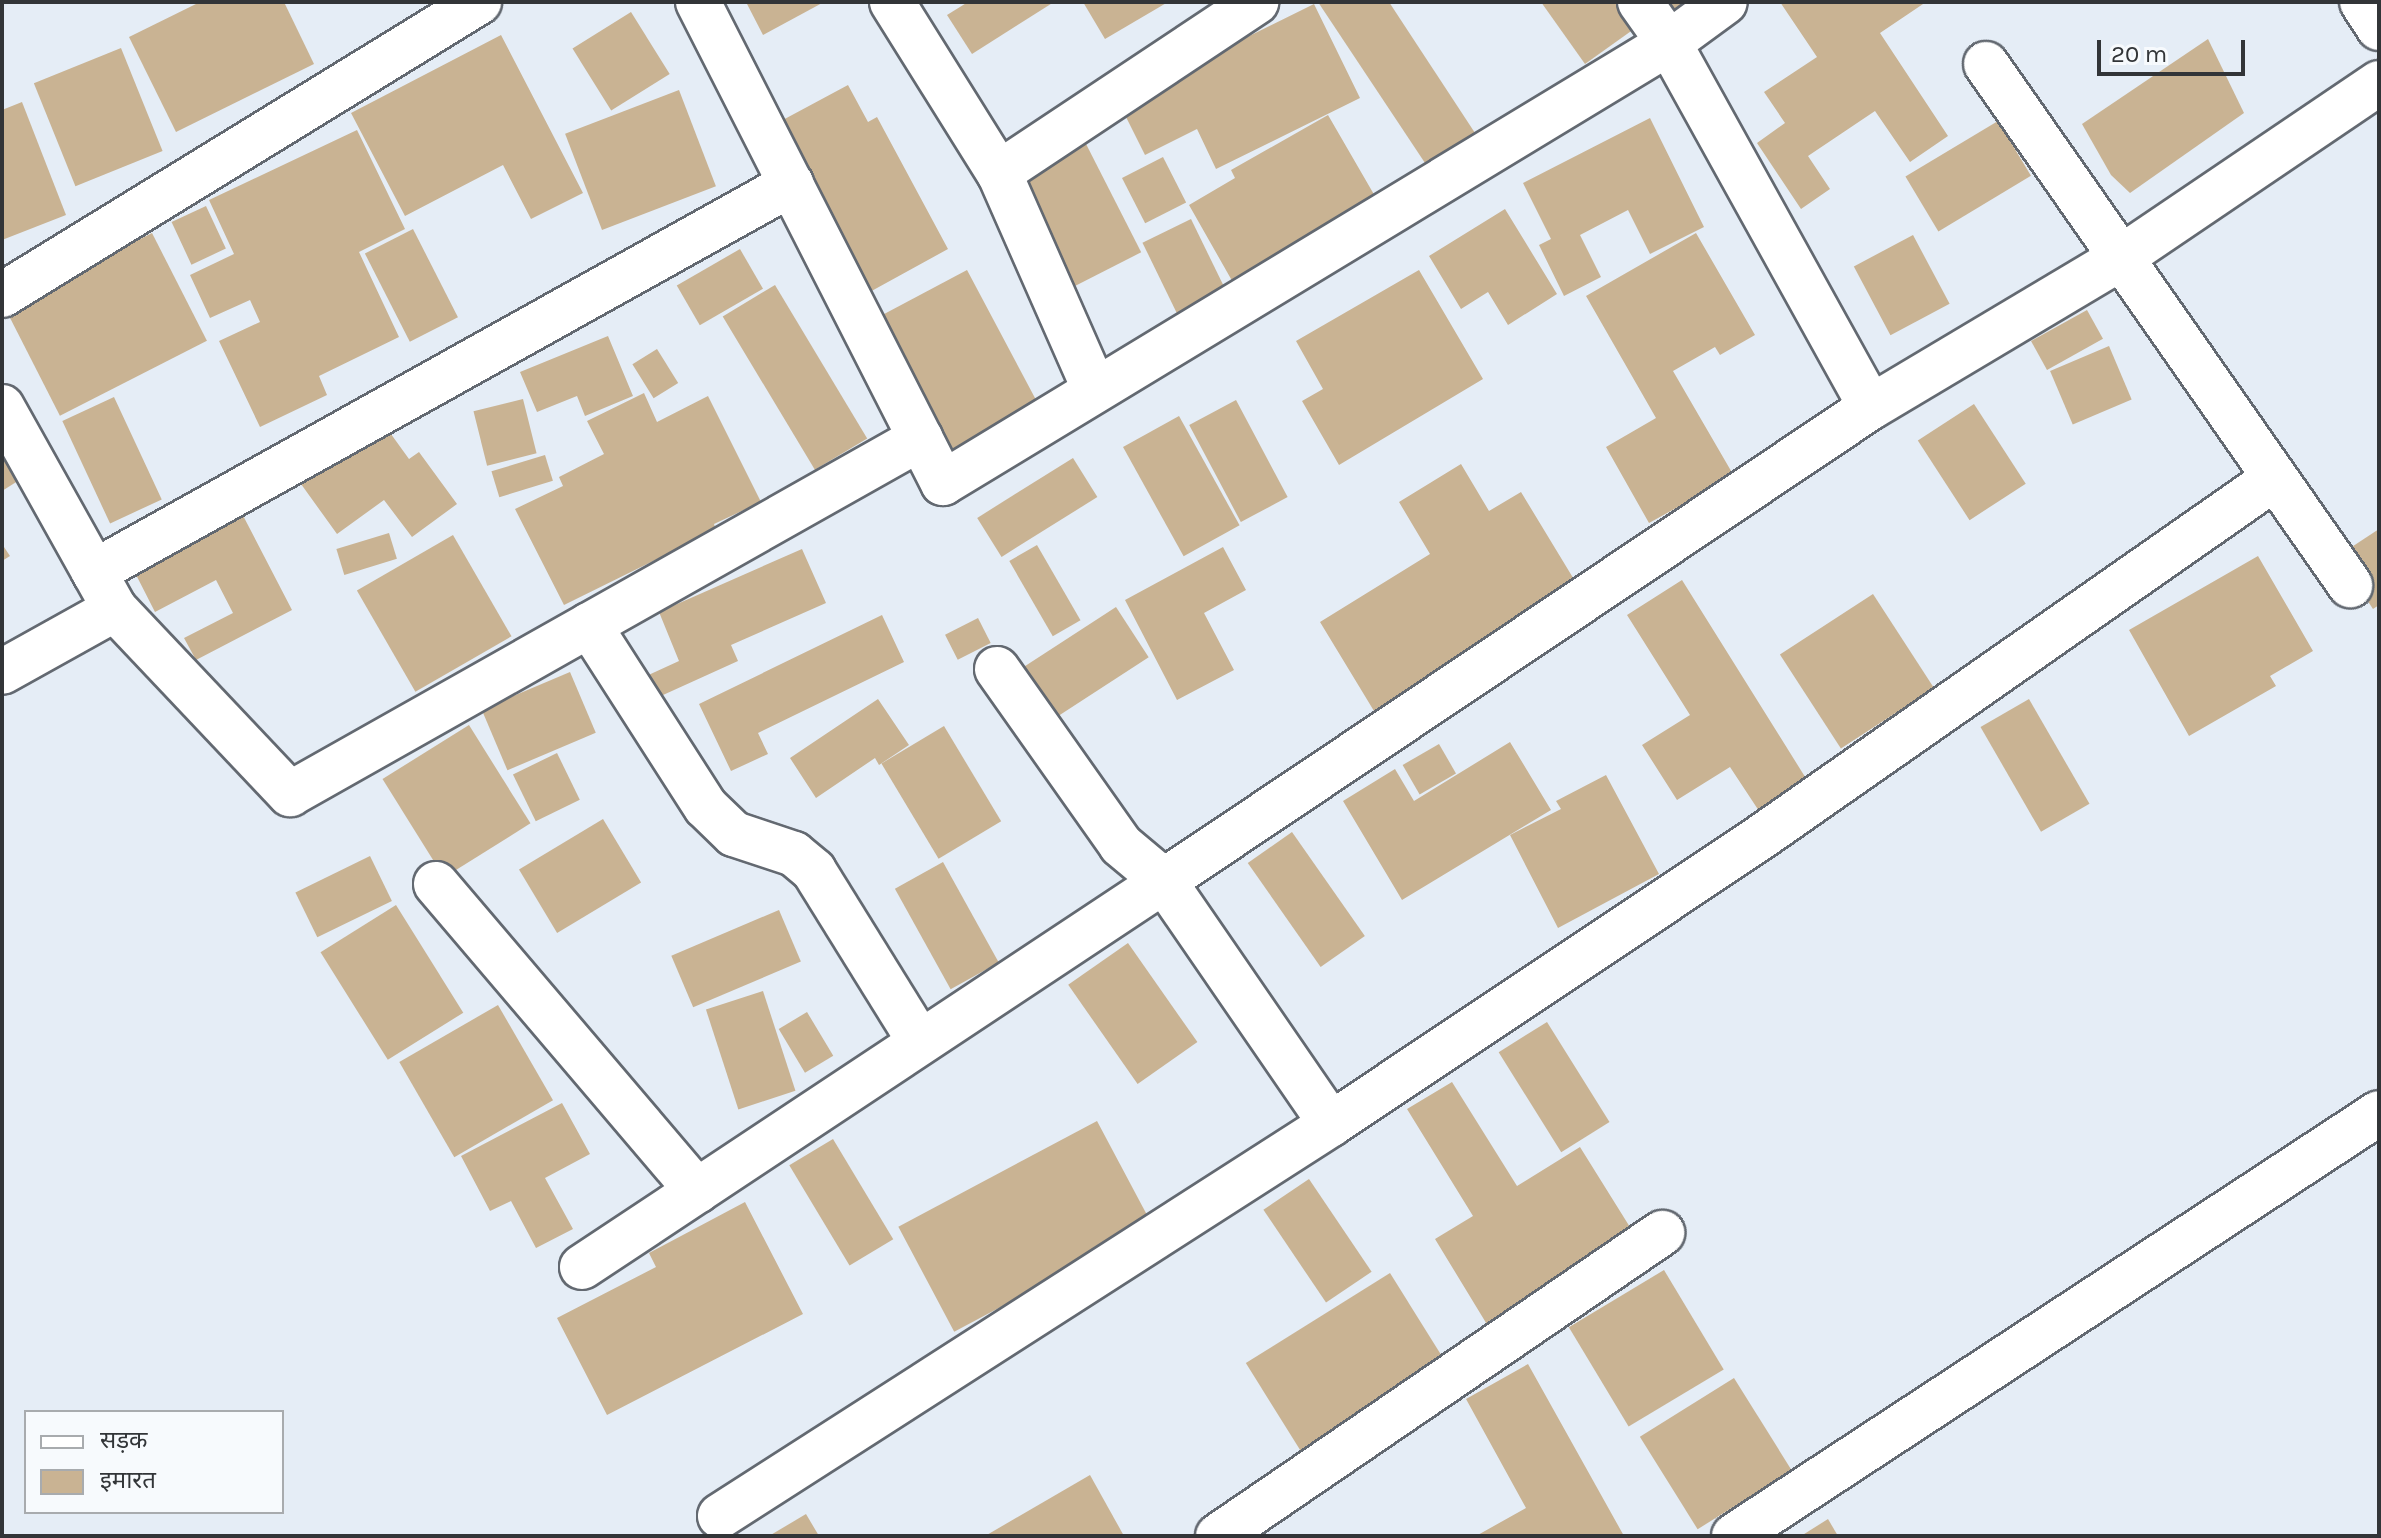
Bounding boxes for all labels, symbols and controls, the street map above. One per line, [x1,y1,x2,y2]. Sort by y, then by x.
scale bar [2101,24,2249,74]
text: 20 m [2111,40,2167,68]
legend [24,1410,284,1514]
text: सड़क [100,1426,148,1454]
text: इमारत [100,1466,156,1494]

